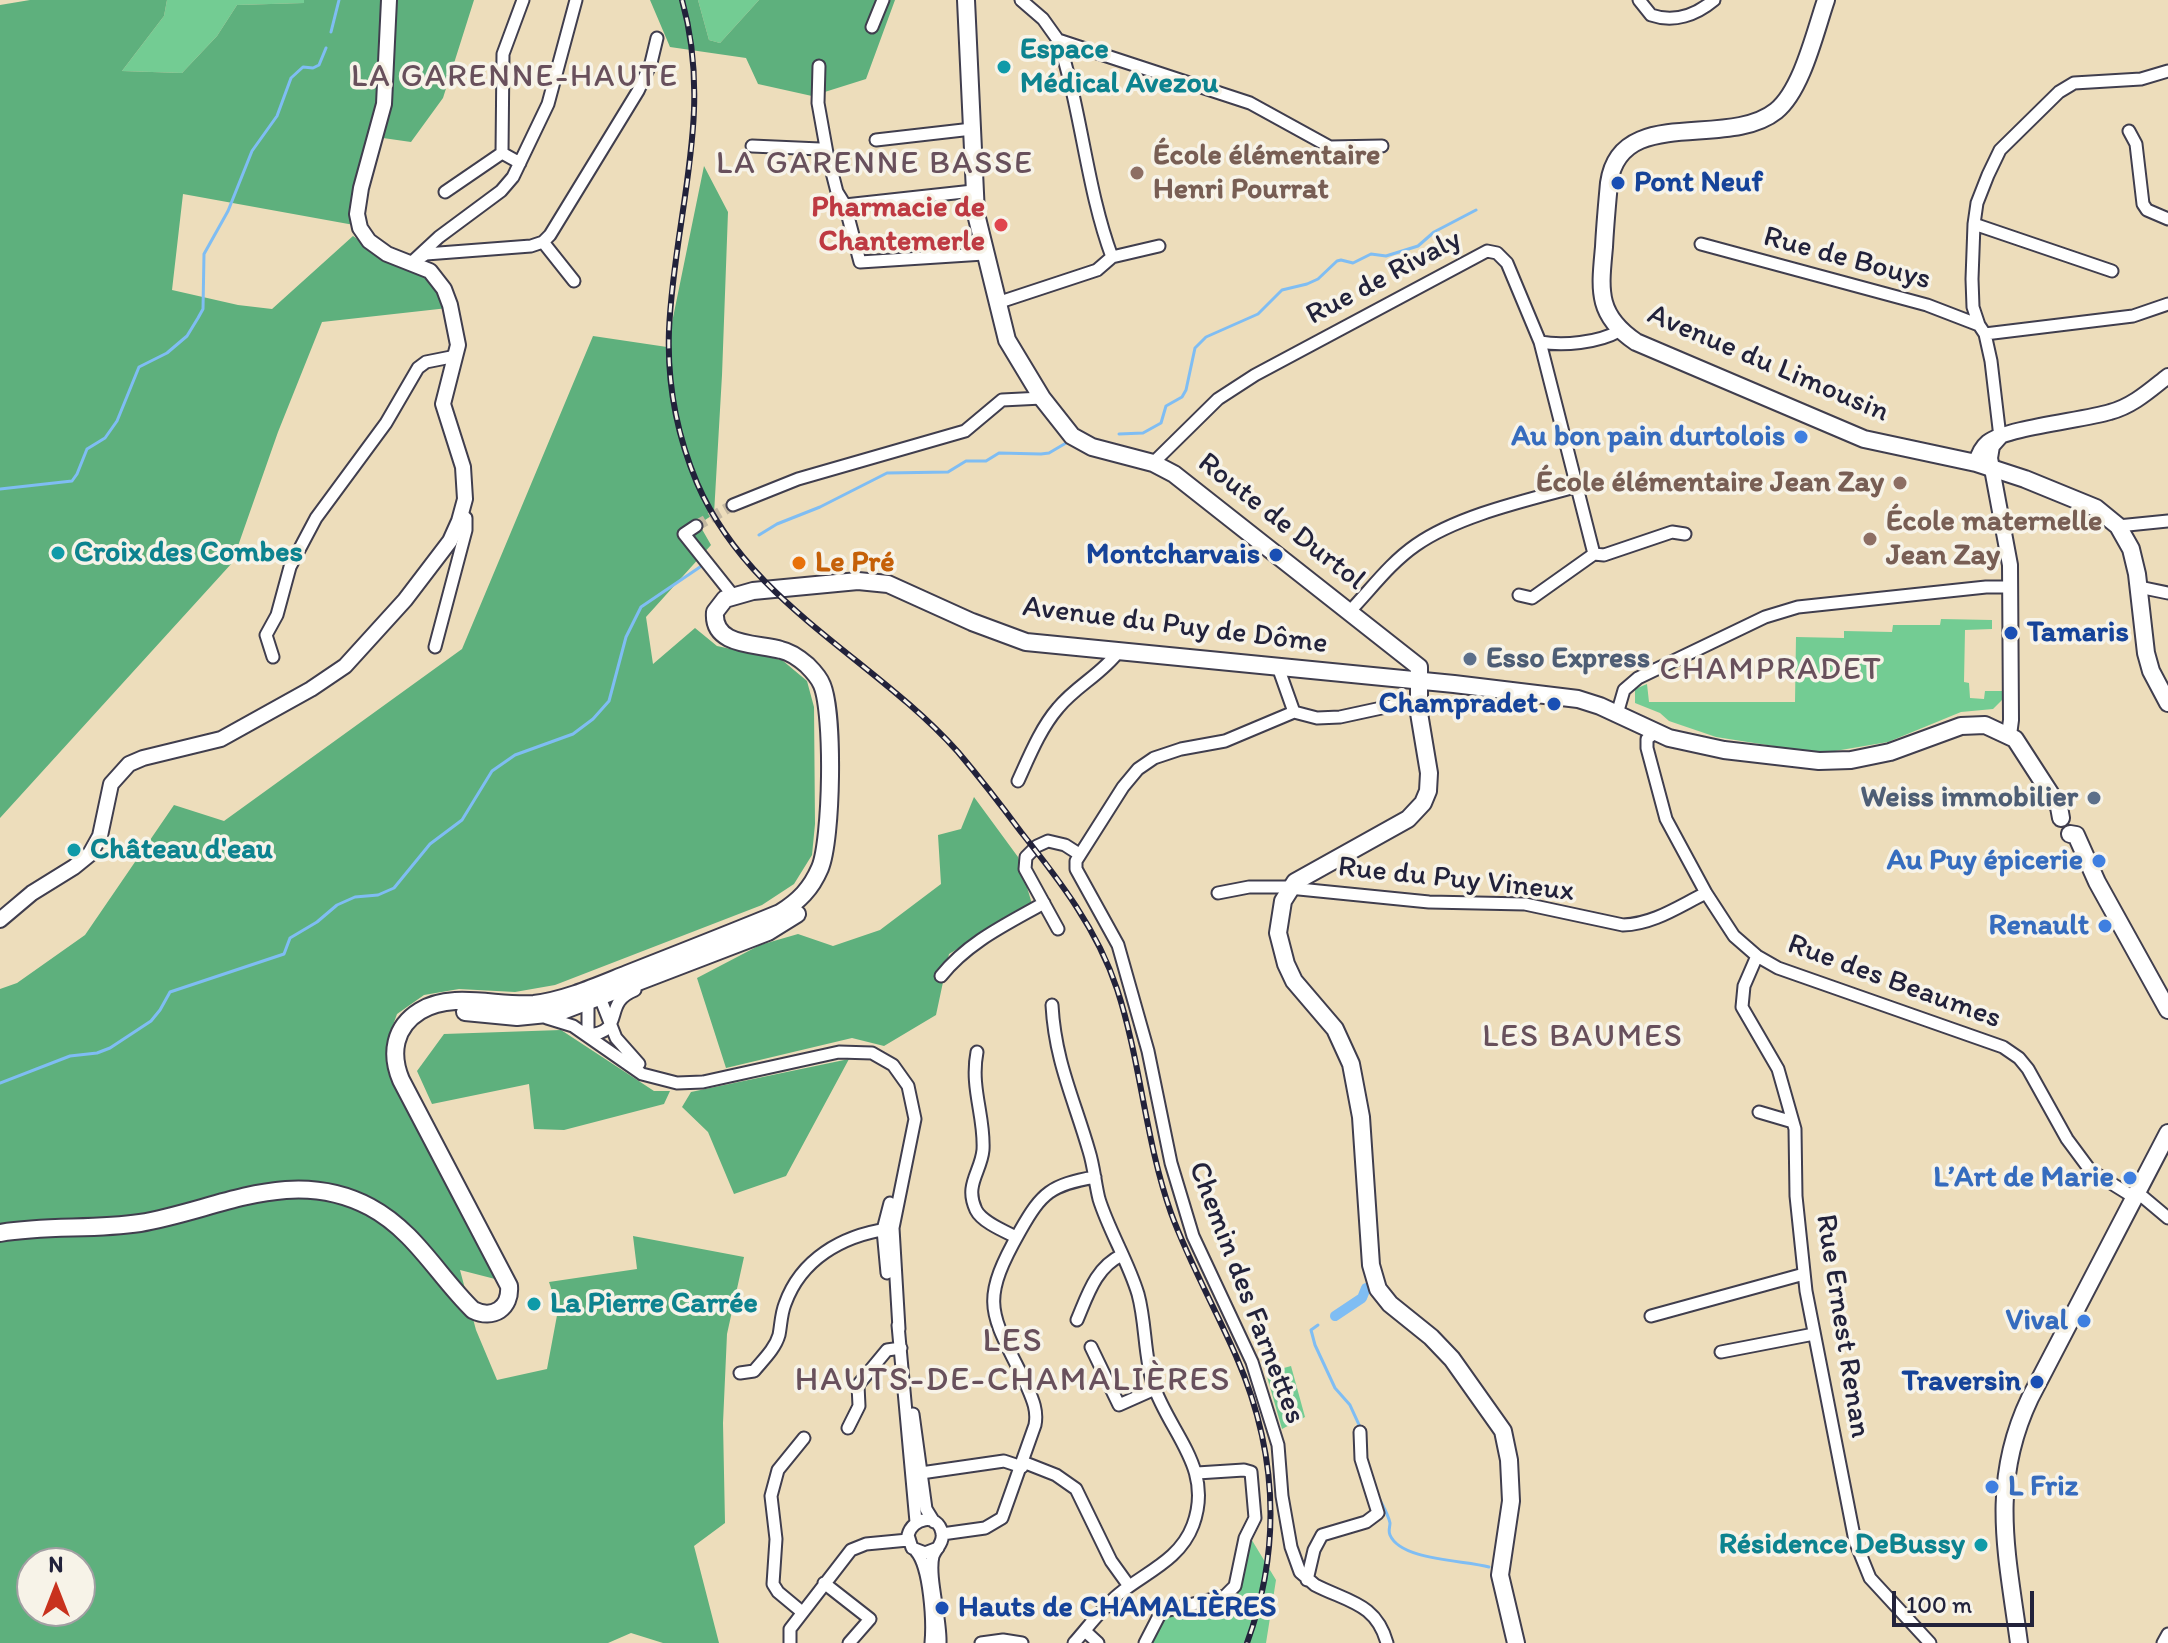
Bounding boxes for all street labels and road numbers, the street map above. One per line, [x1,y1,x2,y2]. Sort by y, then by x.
street label: Rue de Bouys [1759,219,1935,299]
street label: Rue de Rivaly [1300,222,1468,334]
street label: Avenue du Limousin [1642,297,1894,431]
street label: Route de Durtol [1190,445,1372,599]
street label: Avenue du Puy de Dôme [1020,589,1330,663]
street label: Rue du Puy Vineux [1336,850,1576,910]
street label: Rue des Beaumes [1782,927,2006,1037]
street label: Chemin des Farnettes [1179,1157,1313,1429]
street label: Rue Ernest Renan [1807,1212,1877,1440]

